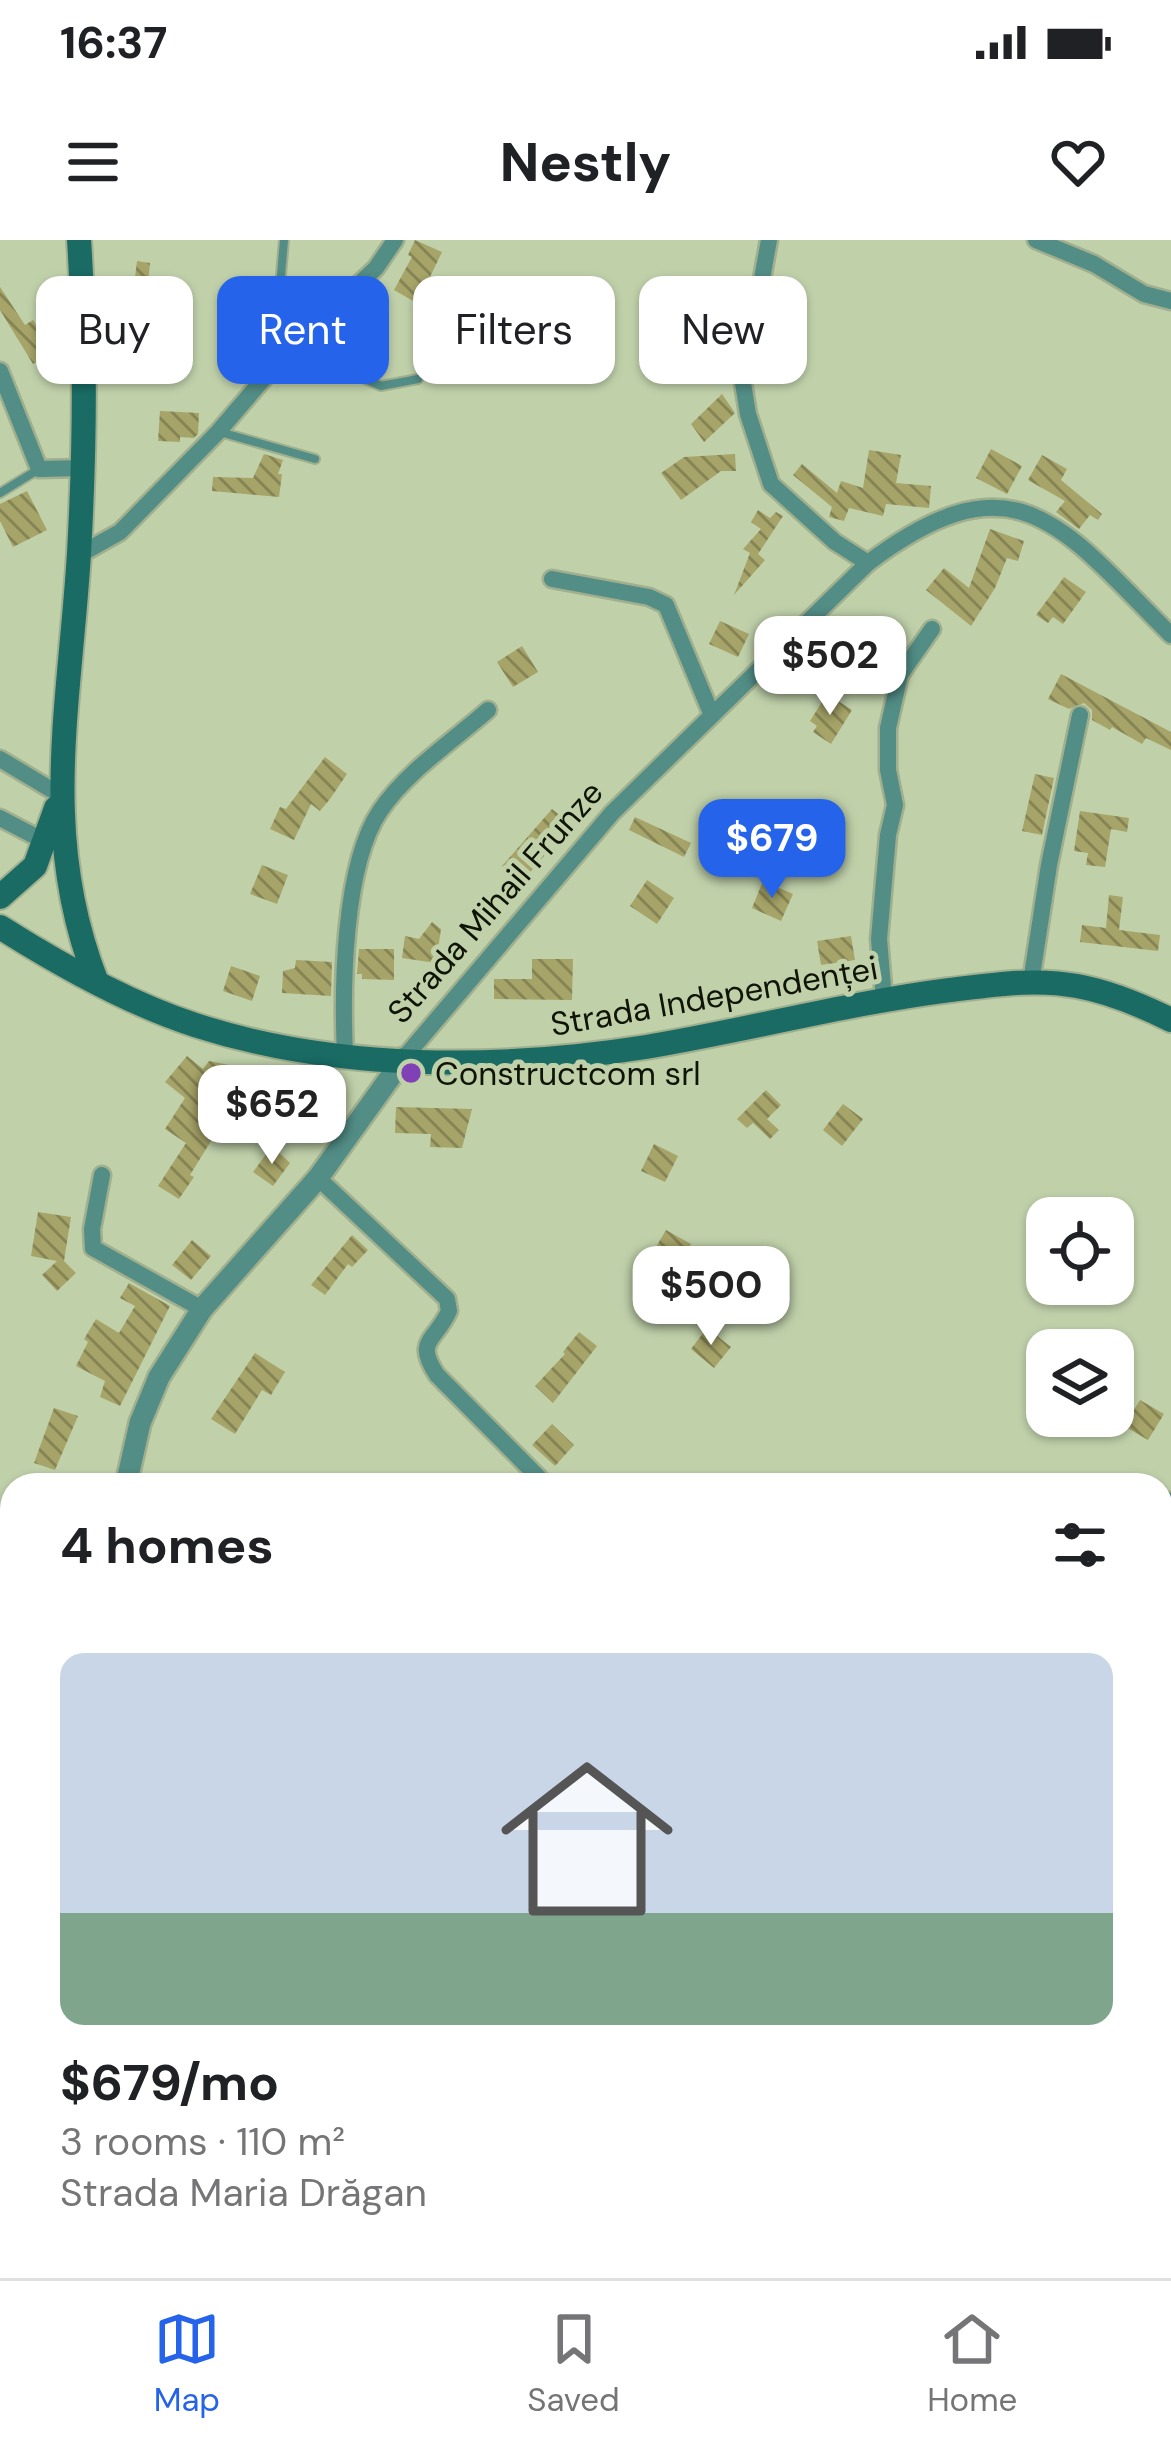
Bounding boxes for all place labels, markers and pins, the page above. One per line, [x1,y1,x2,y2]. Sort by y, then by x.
pin: $502 [759,616,901,718]
pin: $679 [701,799,843,901]
place label: Constructcom srl [435,1052,701,1095]
marker: Constructcom srl [398,1060,424,1086]
pin: $652 [201,1065,343,1167]
pin: $500 [640,1246,782,1348]

